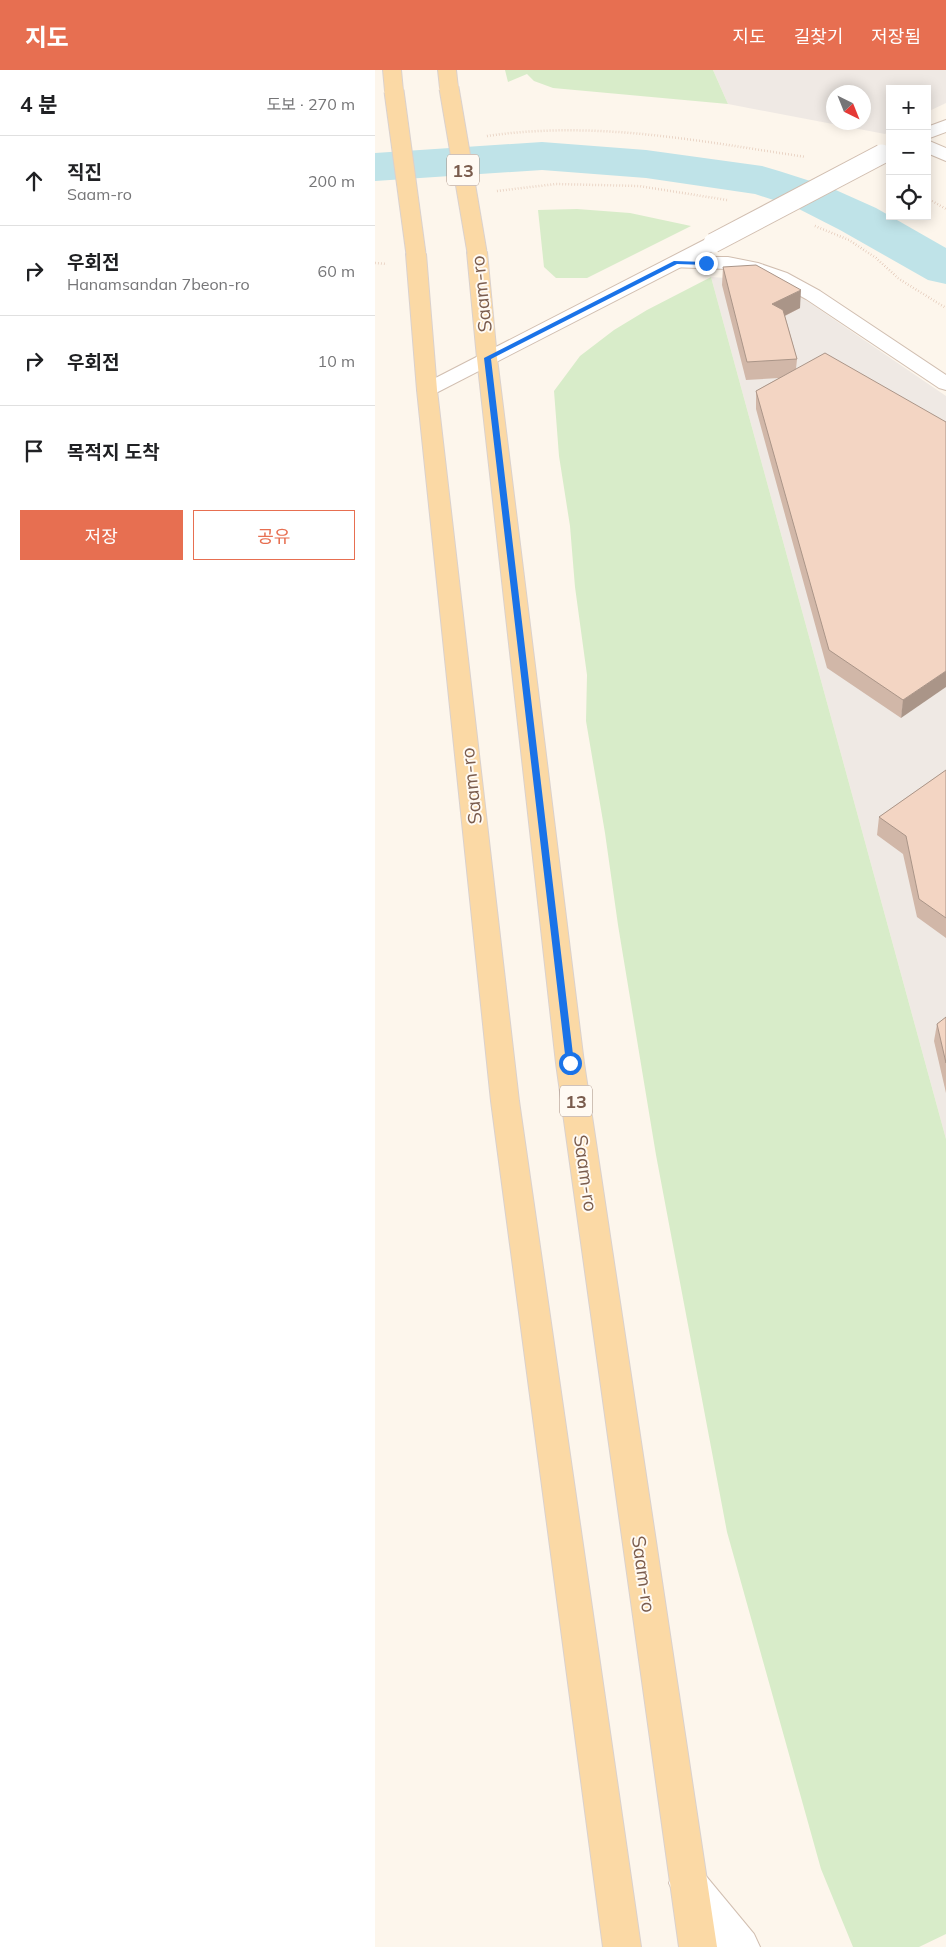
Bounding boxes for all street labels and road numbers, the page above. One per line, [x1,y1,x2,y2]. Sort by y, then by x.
road number: 13 [447,154,479,186]
street label: Saam-ro [465,254,497,334]
street label: Saam-ro [455,746,487,826]
road number: 13 [560,1086,592,1116]
street label: Saam-ro [569,1133,603,1213]
street label: Saam-ro [627,1534,661,1614]

